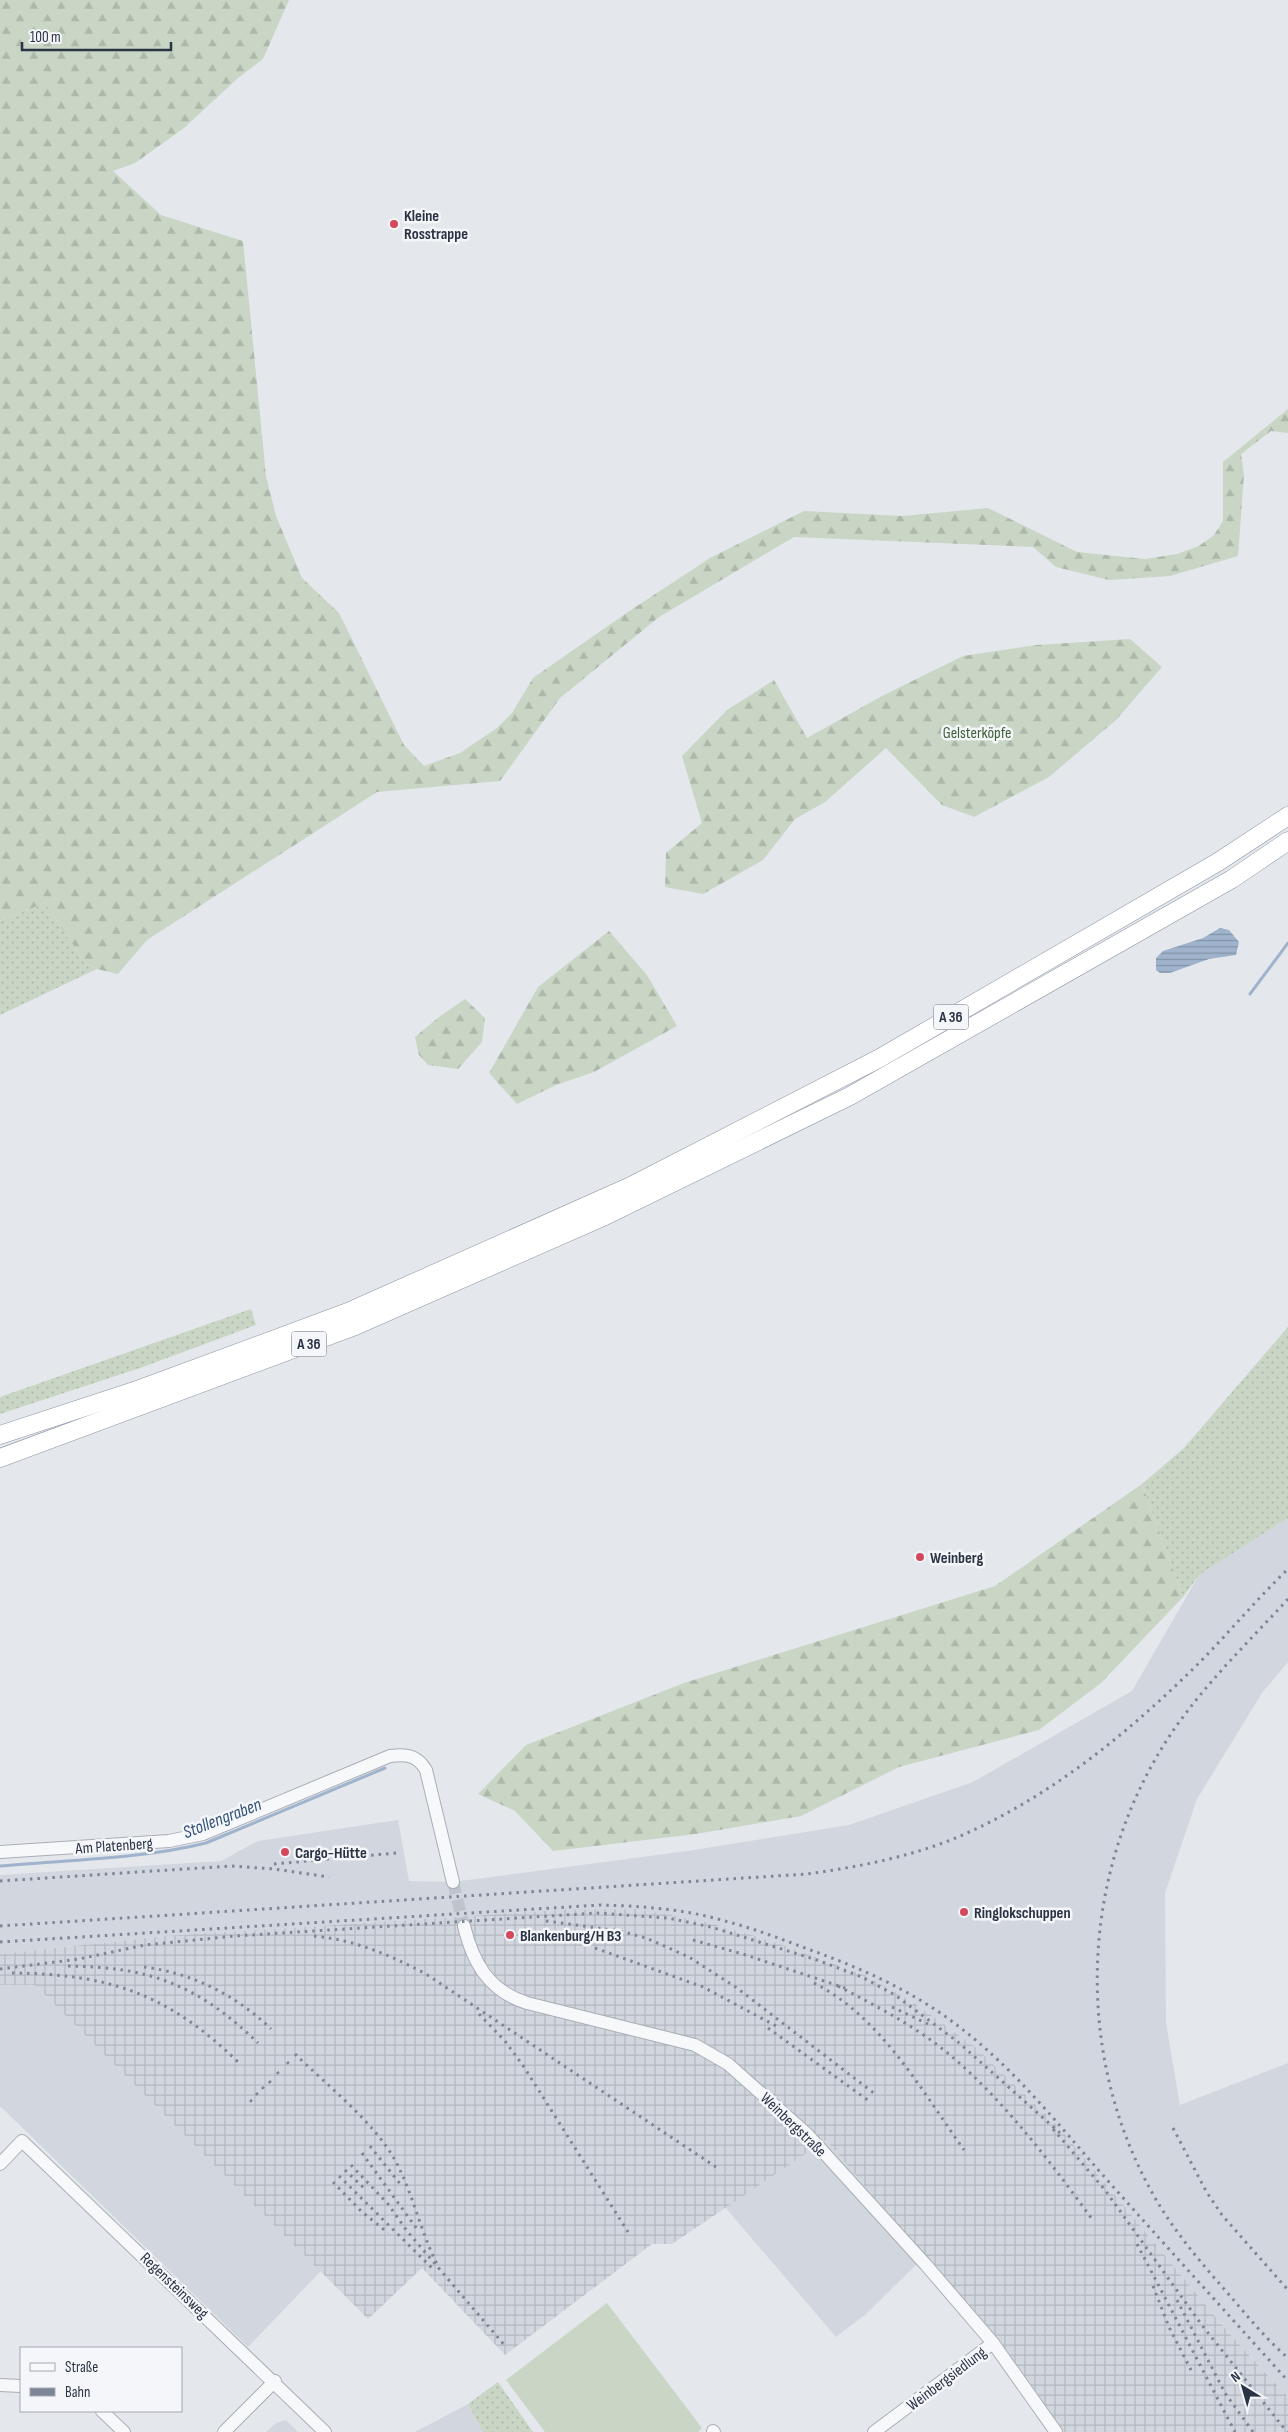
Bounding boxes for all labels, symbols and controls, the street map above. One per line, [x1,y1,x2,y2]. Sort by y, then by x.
scale bar [22,20,171,52]
text: 100 m [30,28,61,47]
place label: Kleine Rosstrappe [404,207,468,244]
marker: Kleine Rosstrappe [388,218,400,230]
park label: Gelsterköpfe [943,724,1011,743]
road number: A 36 [934,1004,968,1030]
road number: A 36 [292,1332,326,1356]
place label: Weinberg [930,1549,983,1568]
marker: Weinberg [914,1551,926,1563]
water label: Stollengraben [180,1794,265,1843]
street label: Am Platenberg [74,1834,153,1859]
place label: Cargo-Hütte [295,1844,367,1863]
marker: Cargo-Hütte [279,1846,291,1858]
place label: Ringlokschuppen [974,1904,1071,1923]
marker: Ringlokschuppen [958,1906,970,1918]
place label: Blankenburg/H B3 [520,1927,621,1946]
marker: Blankenburg/H B3 [504,1929,516,1941]
street label: Weinbergstraße [756,2089,830,2161]
street label: Regensteinsweg [136,2249,212,2323]
street label: Weinbergsiedlung [903,2343,990,2415]
legend [20,2347,182,2412]
text: Straße [65,2358,98,2377]
north arrow [1218,2362,1268,2412]
text: N [1227,2368,1244,2386]
text: Bahn [65,2383,90,2402]

